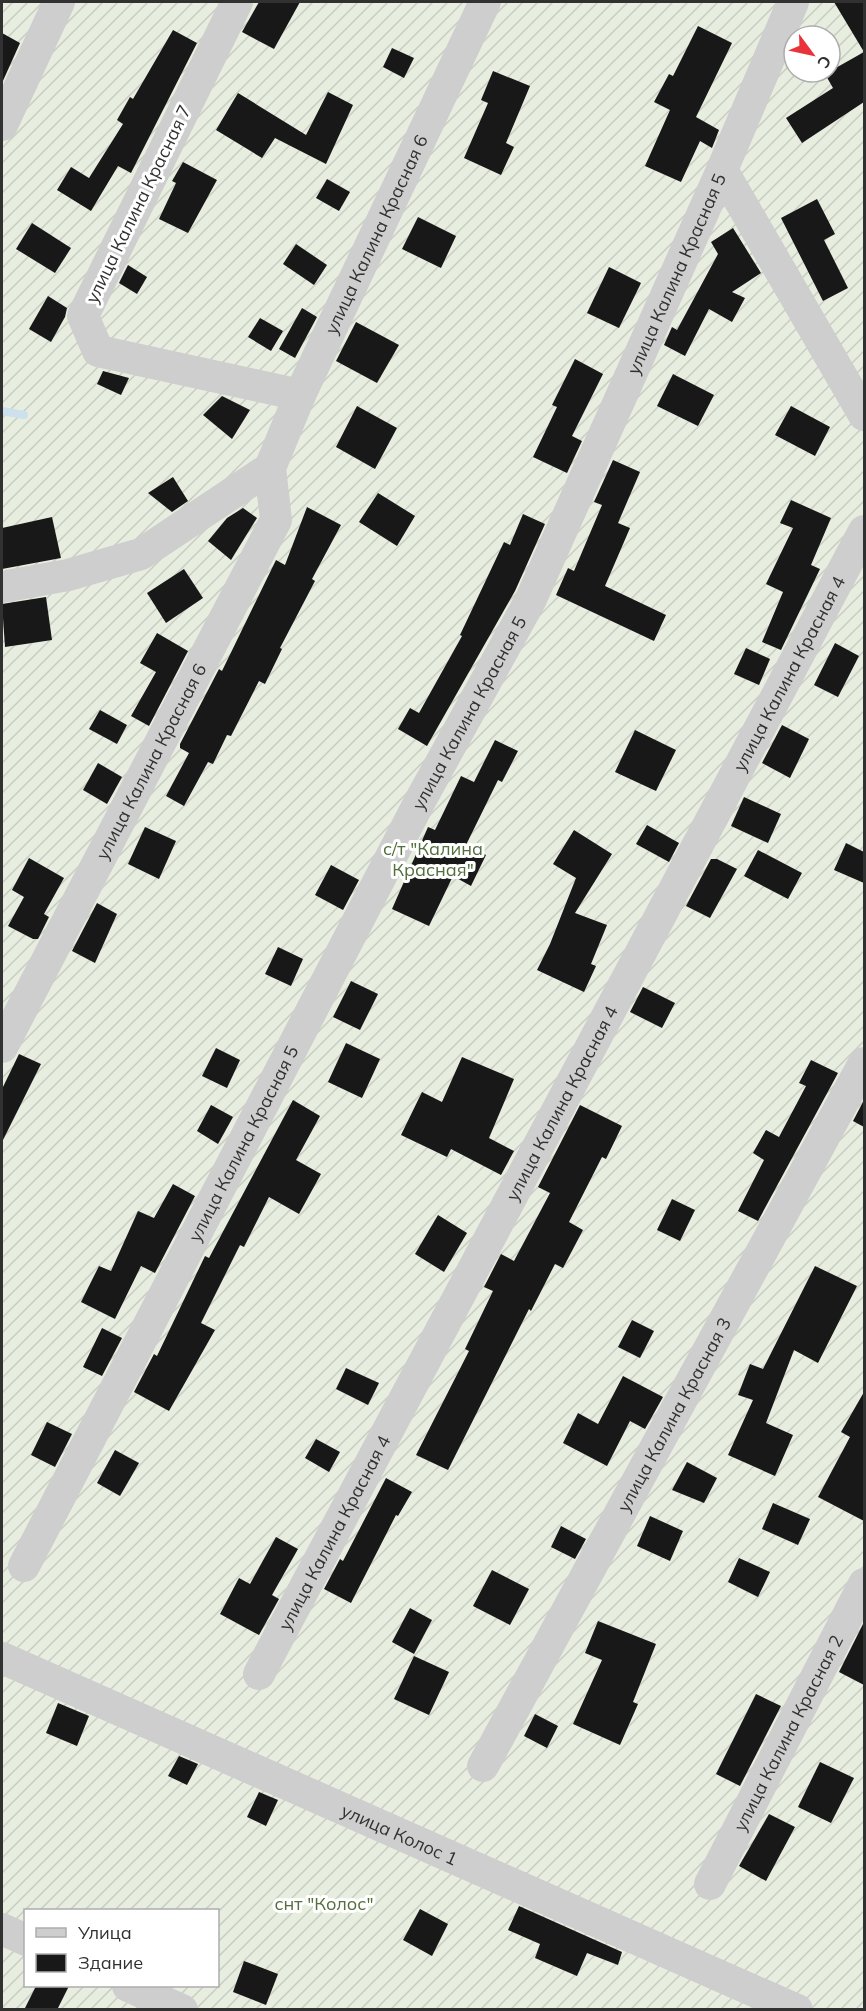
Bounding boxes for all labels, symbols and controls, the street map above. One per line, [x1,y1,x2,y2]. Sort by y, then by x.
north arrow [782,24,842,84]
text: С [813,52,836,72]
street label: улица Калина Красная 7 [80,101,196,307]
street label: улица Калина Красная 6 [319,131,432,338]
street label: улица Калина Красная 5 [621,169,731,378]
street label: улица Калина Красная 4 [727,572,850,775]
street label: улица Калина Красная 5 [406,612,531,814]
street label: улица Калина Красная 6 [90,659,211,863]
park label: с/т "Калина Красная" [383,837,483,881]
street label: улица Калина Красная 4 [500,1001,622,1205]
street label: улица Калина Красная 5 [183,1041,303,1245]
street label: улица Калина Красная 3 [612,1313,736,1516]
street label: улица Калина Красная 4 [273,1431,395,1634]
street label: улица Калина Красная 2 [728,1631,848,1835]
street label: улица Колос 1 [338,1798,461,1870]
park label: снт "Колос" [275,1892,373,1915]
legend [24,1909,219,1987]
text: Улица [77,1921,132,1944]
text: Здание [78,1951,143,1974]

